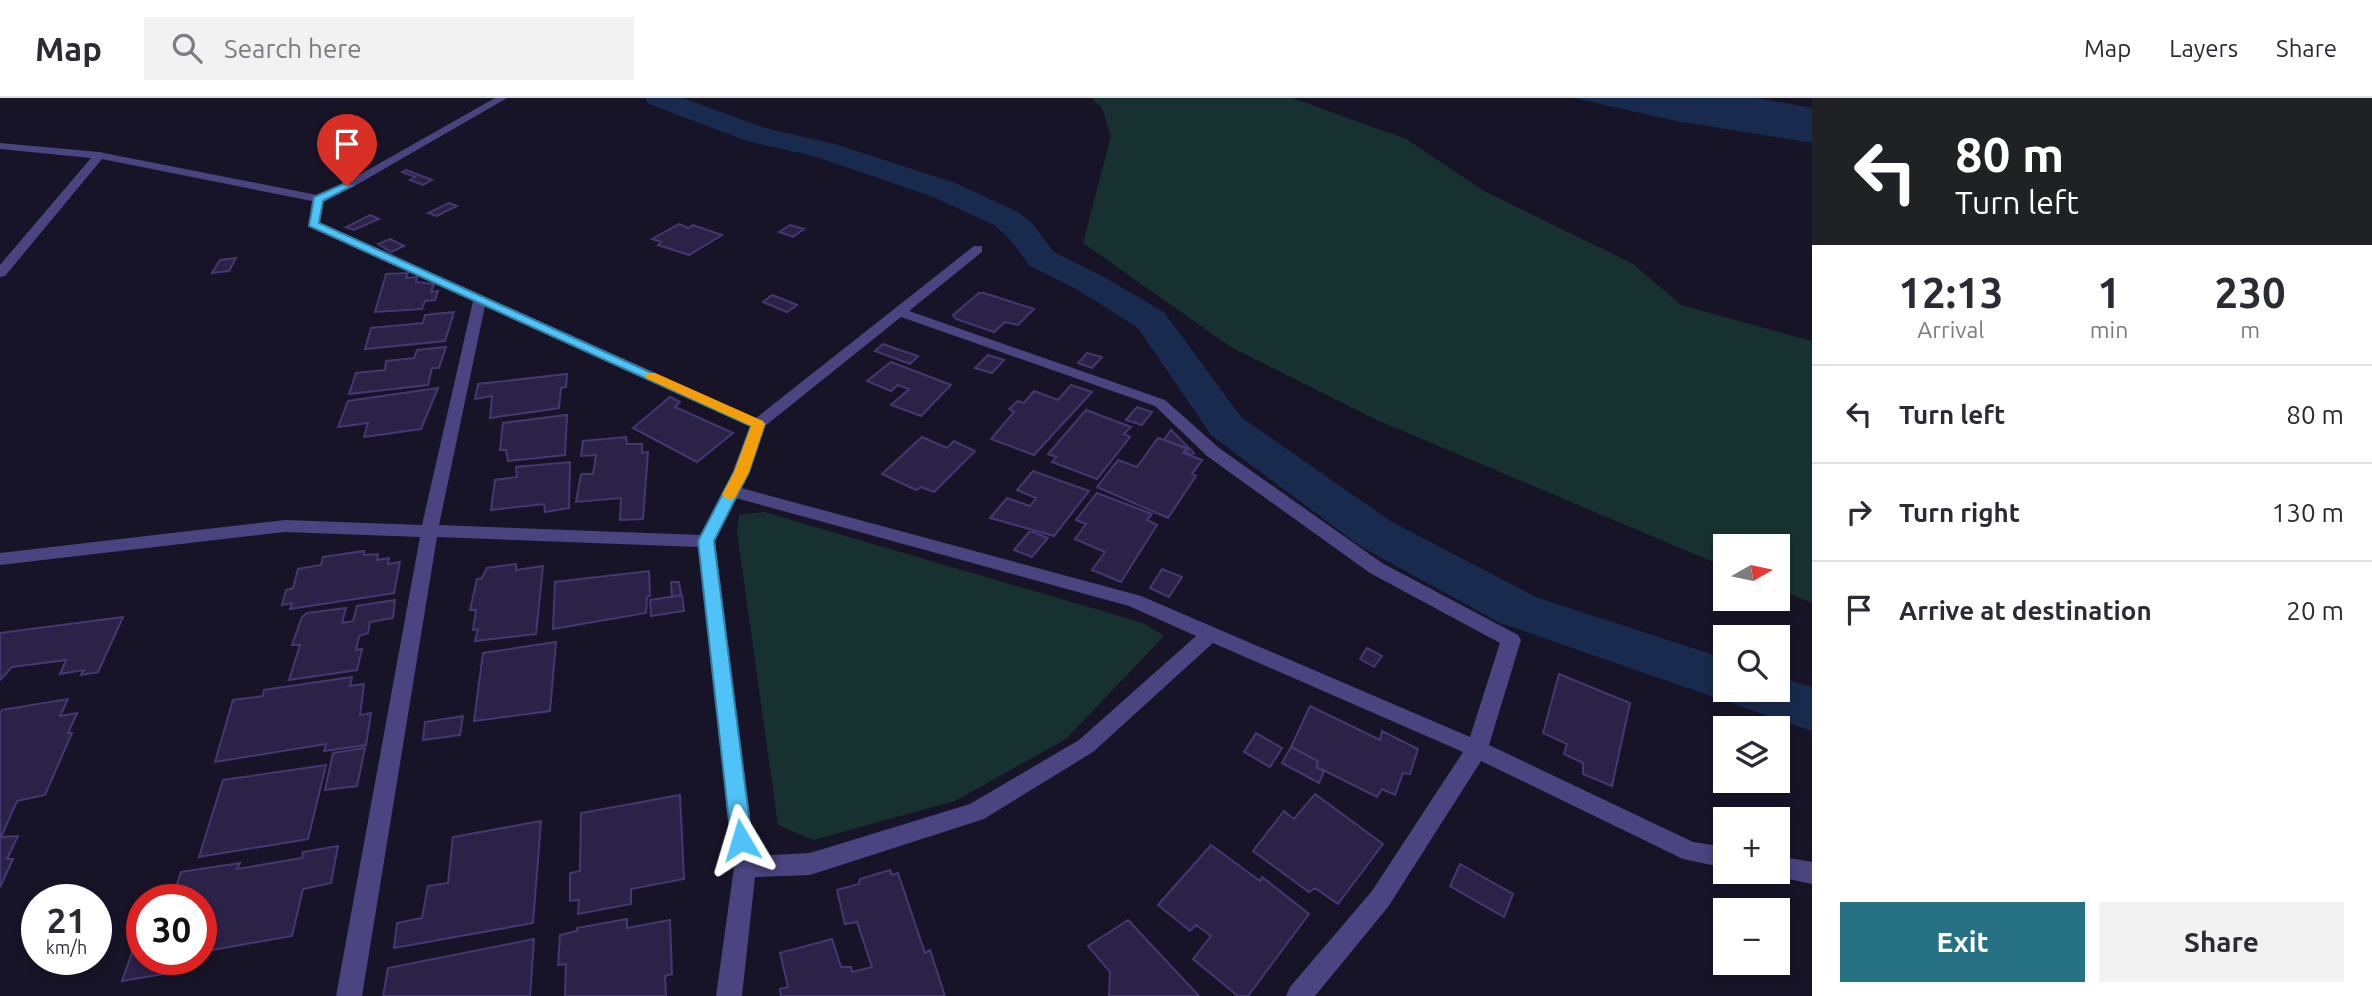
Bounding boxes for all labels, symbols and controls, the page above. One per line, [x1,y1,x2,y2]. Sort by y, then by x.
search box [144,17,634,80]
icon: search [168,29,206,67]
text: Map [35,30,102,67]
text: Search here [224,34,362,63]
text: Map [2084,35,2131,62]
text: Layers [2169,35,2238,62]
text: Share [2276,35,2337,62]
pin [317,114,377,186]
icon: arrive [328,125,366,163]
icon: left [1840,126,1931,217]
text: 80 m [1955,126,2064,181]
text: Turn left [1955,184,2079,220]
text: 12:13 [1898,269,2003,316]
text: 1 [2097,269,2121,316]
text: 230 [2215,269,2286,316]
text: Arrival [1917,317,1984,342]
text: min [2090,317,2128,342]
text: m [2240,317,2260,342]
icon: left [1840,395,1878,433]
text: Turn left [1899,400,2005,429]
text: 80 m [2286,400,2344,429]
icon: right [1840,493,1878,531]
text: Turn right [1899,498,2020,527]
text: 130 m [2272,498,2344,527]
north arrow [1713,534,1790,611]
map controls [1713,534,1790,975]
icon: arrive [1840,591,1878,629]
text: Arrive at destination [1899,596,2152,625]
text: 20 m [2286,596,2344,625]
button: search [1713,625,1790,702]
button: layers [1713,716,1790,793]
position arrow [704,803,778,877]
button: + [1713,807,1790,884]
speed limit sign: 30 [126,884,217,975]
button: − [1713,898,1790,975]
text: 21 [47,900,86,940]
button: Exit [1840,902,2085,982]
button: Share [2099,902,2344,982]
text: km/h [46,937,87,957]

